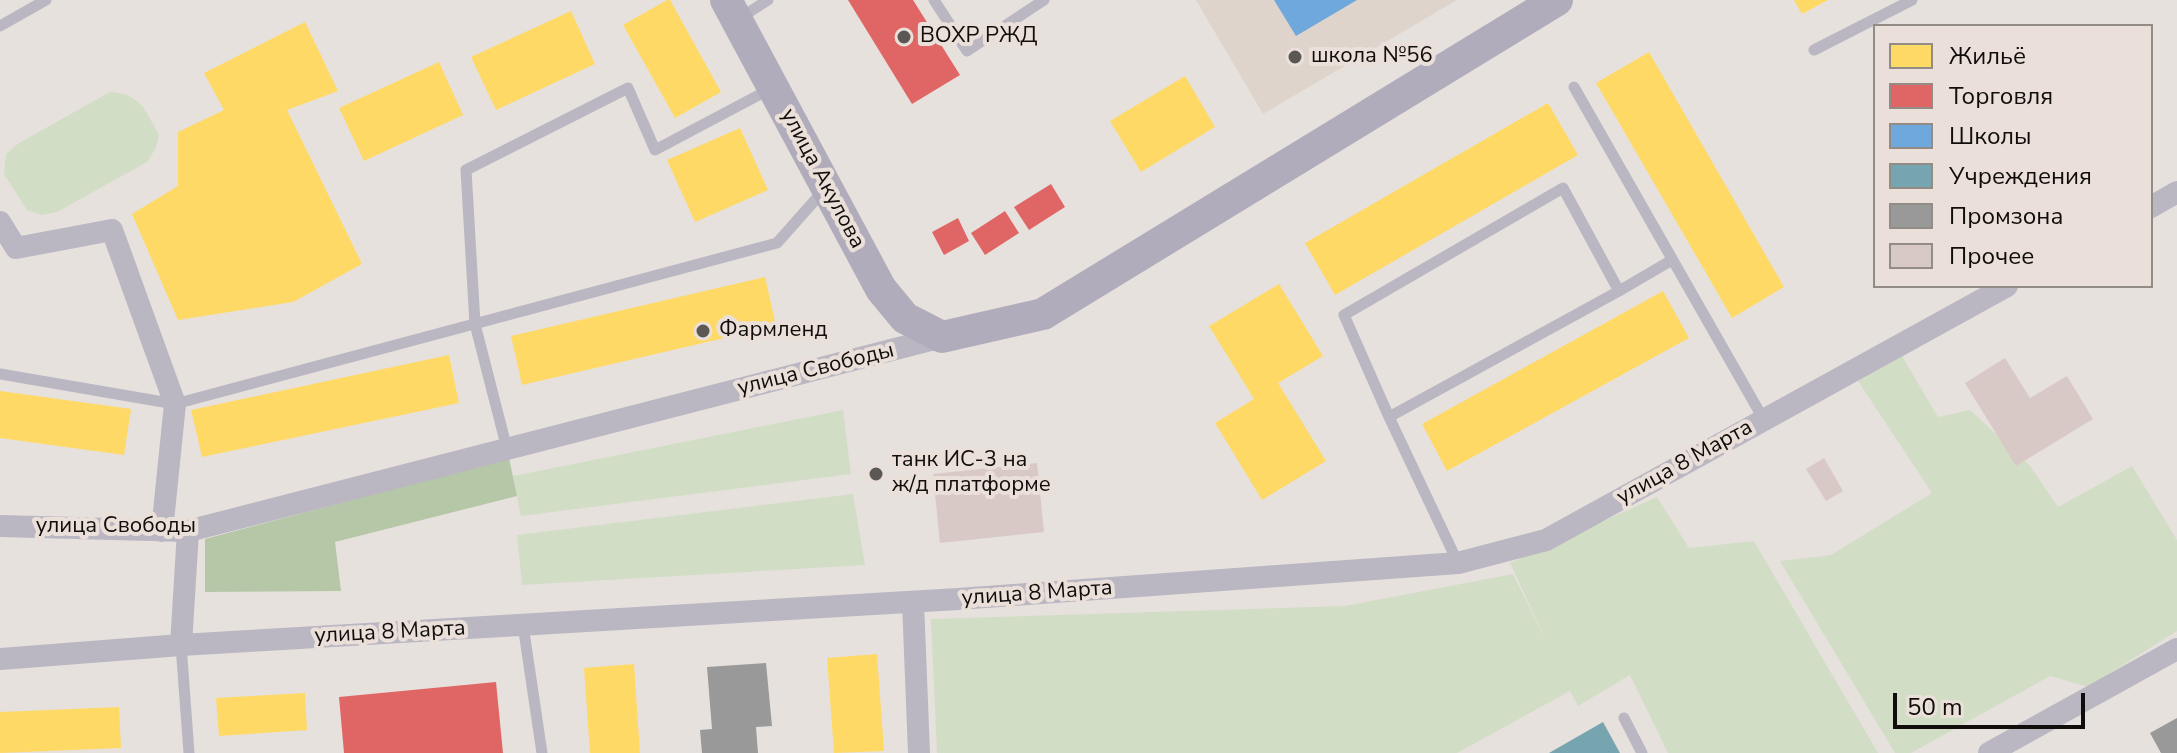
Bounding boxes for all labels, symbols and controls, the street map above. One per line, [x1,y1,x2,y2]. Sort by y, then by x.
place label: ВОХР РЖД [920,24,1037,50]
legend [1873,24,2153,288]
marker: ВОХР РЖД [895,28,913,46]
text: Жильё [1949,40,2026,72]
place label: школа №56 [1311,44,1433,70]
marker: школа №56 [1286,48,1304,66]
text: Торговля [1949,80,2053,112]
street label: улица Акулова [774,105,870,253]
text: Школы [1949,120,2032,152]
text: Учреждения [1949,160,2092,192]
text: Промзона [1949,200,2063,232]
text: Прочее [1949,240,2034,272]
place label: Фармленд [719,318,827,344]
marker: Фармленд [694,322,712,340]
street label: улица Свободы [735,338,897,402]
street label: улица 8 Марта [1612,415,1758,511]
place label: танк ИС-3 на ж/д платформе [892,448,1051,500]
marker: танк ИС-3 на ж/д платформе [867,465,885,483]
street label: улица Свободы [36,514,196,540]
street label: улица 8 Марта [961,576,1113,612]
street label: улица 8 Марта [314,616,466,650]
scale bar [1897,677,2089,727]
text: 50 m [1907,691,1963,723]

